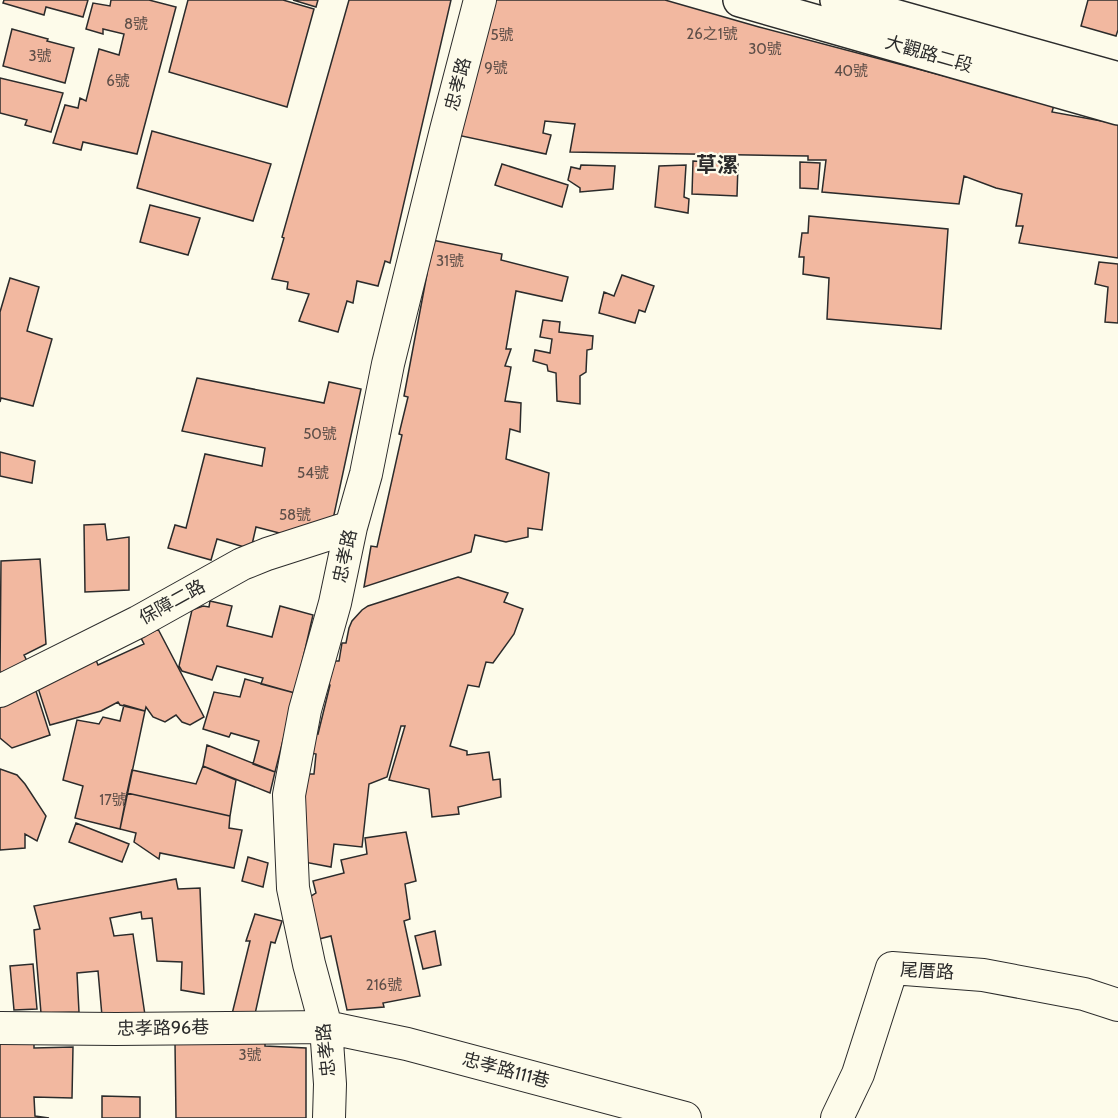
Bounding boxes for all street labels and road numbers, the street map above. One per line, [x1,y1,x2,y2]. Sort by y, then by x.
street label: 大觀路二段 [883,31,975,77]
street label: 忠孝路 [440,55,476,113]
street label: 忠孝路 [329,527,361,585]
street label: 保障二路 [135,575,209,629]
street label: 尾厝路 [899,959,955,983]
street label: 忠孝路96巷 [117,1016,209,1040]
street label: 忠孝路 [312,1022,340,1078]
street label: 忠孝路111巷 [460,1048,552,1092]

